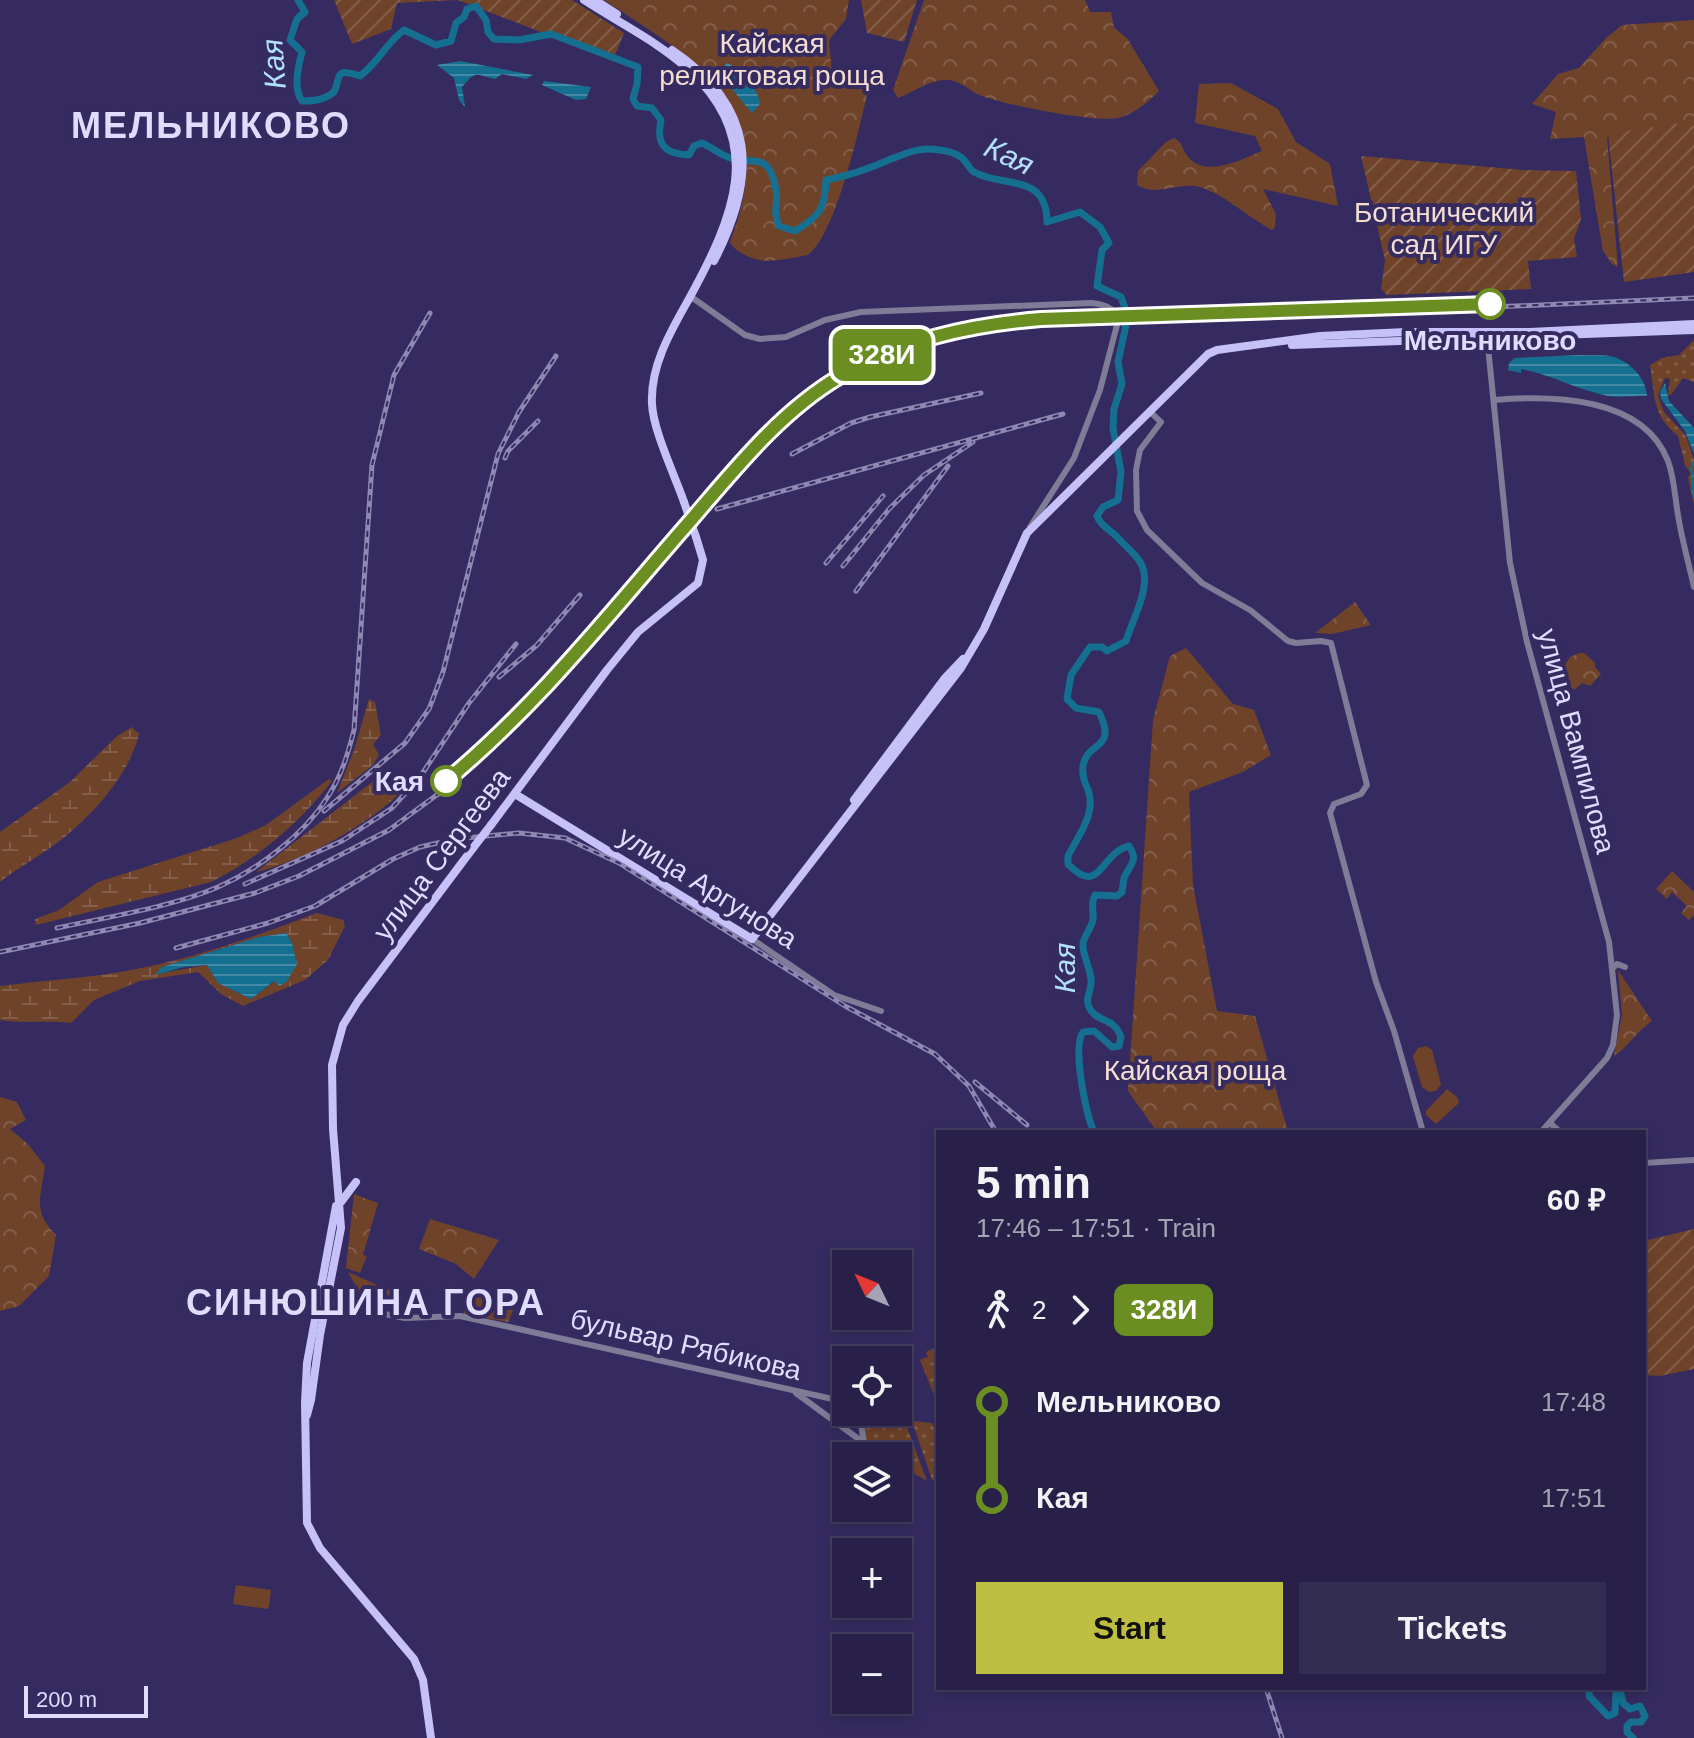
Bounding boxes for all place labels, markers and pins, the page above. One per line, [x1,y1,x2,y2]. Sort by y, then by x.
marker: Мельниково [1475,289,1505,319]
place label: Мельниково [1404,325,1576,356]
place label: Кая [375,766,424,797]
marker: Кая [431,766,461,796]

